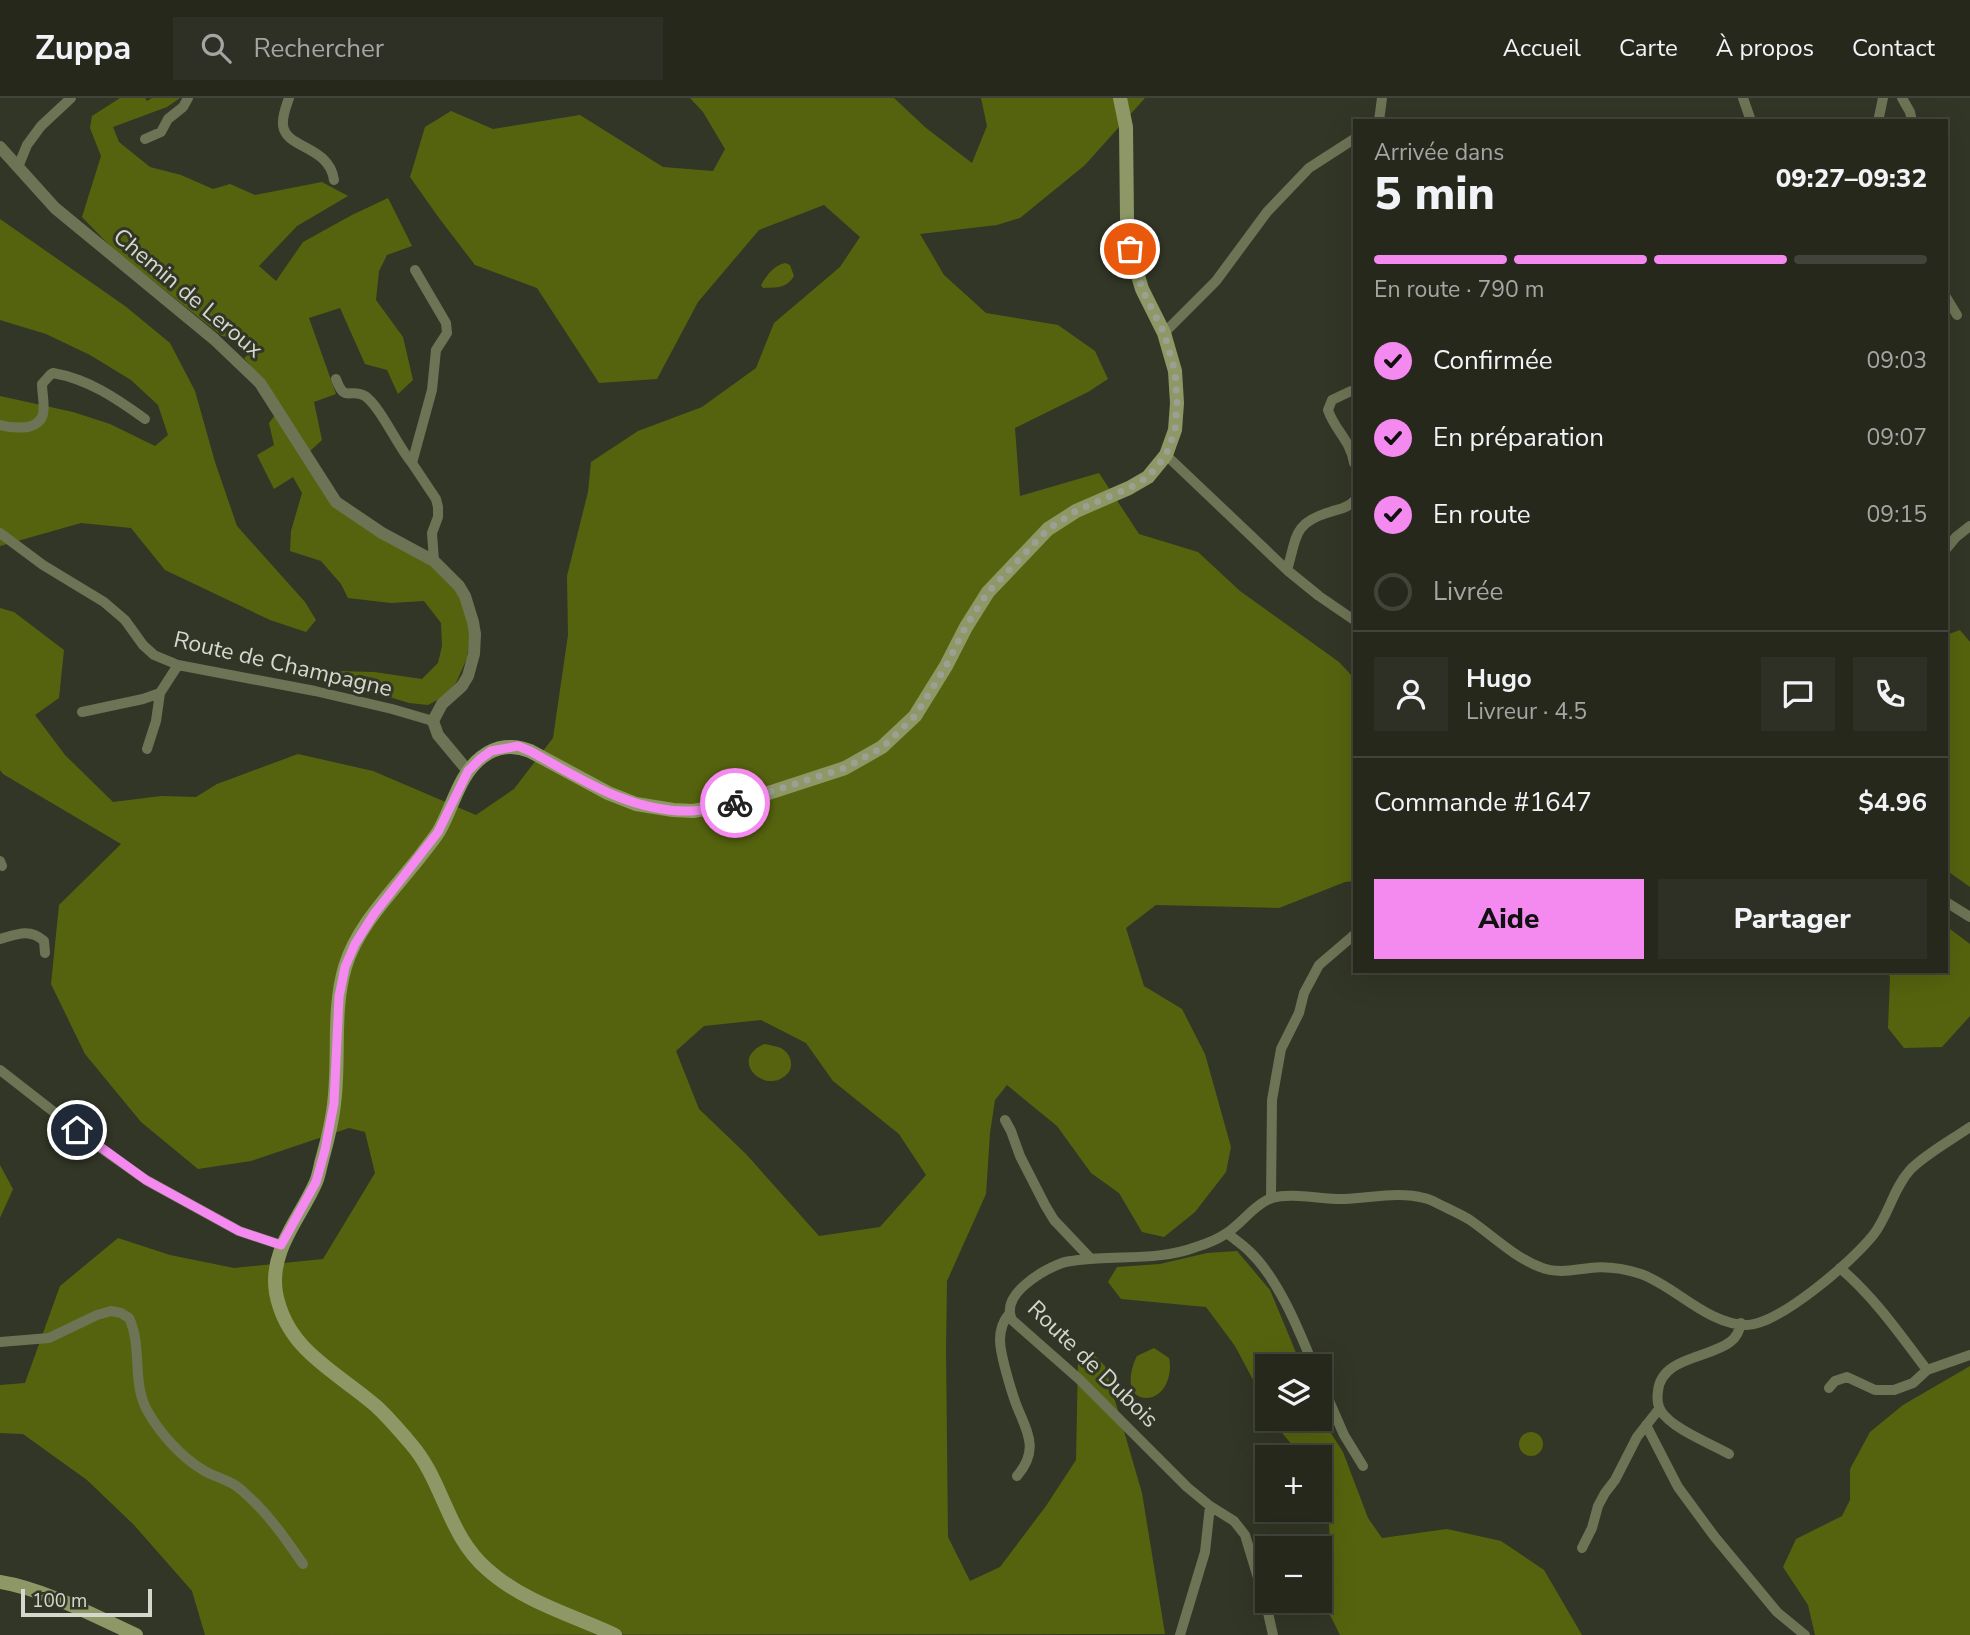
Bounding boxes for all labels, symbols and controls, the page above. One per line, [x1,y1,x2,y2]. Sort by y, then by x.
search box [173,17,663,80]
text: Zuppa [35,26,131,71]
icon: search [197,29,235,67]
text: Rechercher [253,31,384,66]
text: Accueil [1503,32,1581,64]
text: Carte [1619,32,1678,64]
text: À propos [1716,32,1814,64]
text: Contact [1852,32,1935,64]
text: Arrivée dans [1374,137,1504,168]
text: 09:27–09:32 [1776,161,1927,196]
text: 5 min [1374,162,1495,225]
pin [1100,219,1160,279]
street label: Chemin de Leroux [106,221,270,365]
icon: bag [1111,230,1149,268]
text: En route · 790 m [1374,274,1544,305]
icon: check [1374,342,1412,380]
text: Confirmée [1433,343,1553,378]
text: 09:03 [1867,345,1927,376]
icon: check [1374,419,1412,457]
text: En préparation [1433,420,1604,455]
text: 09:07 [1867,422,1927,453]
icon: check [1374,496,1412,534]
text: En route [1433,497,1531,532]
text: 09:15 [1867,499,1927,530]
text: Livrée [1433,574,1503,609]
street label: Route de Champagne [171,624,395,704]
button: person [1374,657,1448,731]
button: chat [1761,657,1835,731]
button: phone [1853,657,1927,731]
text: Hugo [1466,661,1532,696]
text: Livreur · 4.5 [1466,696,1587,727]
courier [700,768,770,838]
icon: bike [716,784,754,822]
text: Commande #1647 [1374,785,1592,820]
text: $4.96 [1858,785,1927,820]
button: Aide [1374,879,1644,959]
button: Partager [1658,879,1927,959]
pin [47,1100,107,1160]
icon: home [58,1111,96,1149]
street label: Route de Dubois [1021,1293,1165,1435]
map controls [1255,1354,1332,1613]
button: layers [1255,1354,1332,1431]
button: + [1255,1445,1332,1522]
button: − [1255,1536,1332,1613]
scale bar [21,1586,152,1618]
text: 100 m [32,1588,87,1614]

